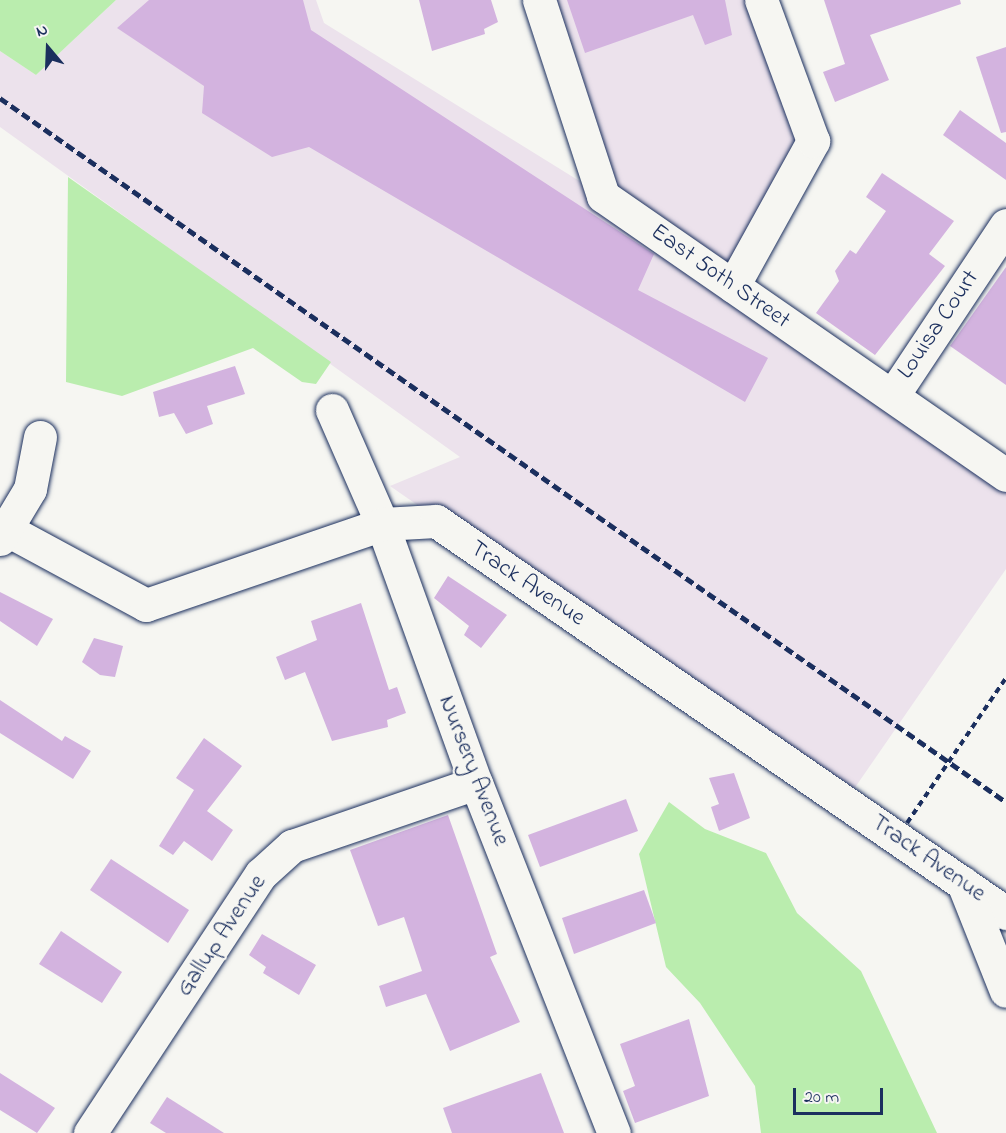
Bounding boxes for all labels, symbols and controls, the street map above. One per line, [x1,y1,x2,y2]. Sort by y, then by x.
north arrow [18,18,78,78]
text: N [33,18,51,44]
street label: East 50th Street [645,218,795,336]
street label: Louisa Court [892,265,986,385]
street label: Track Avenue [464,535,590,633]
street label: Nursery Avenue [431,692,515,850]
street label: Track Avenue [865,809,991,909]
street label: Gallup Avenue [171,870,273,1002]
scale bar [796,1076,886,1114]
text: 20 m [804,1085,839,1111]

